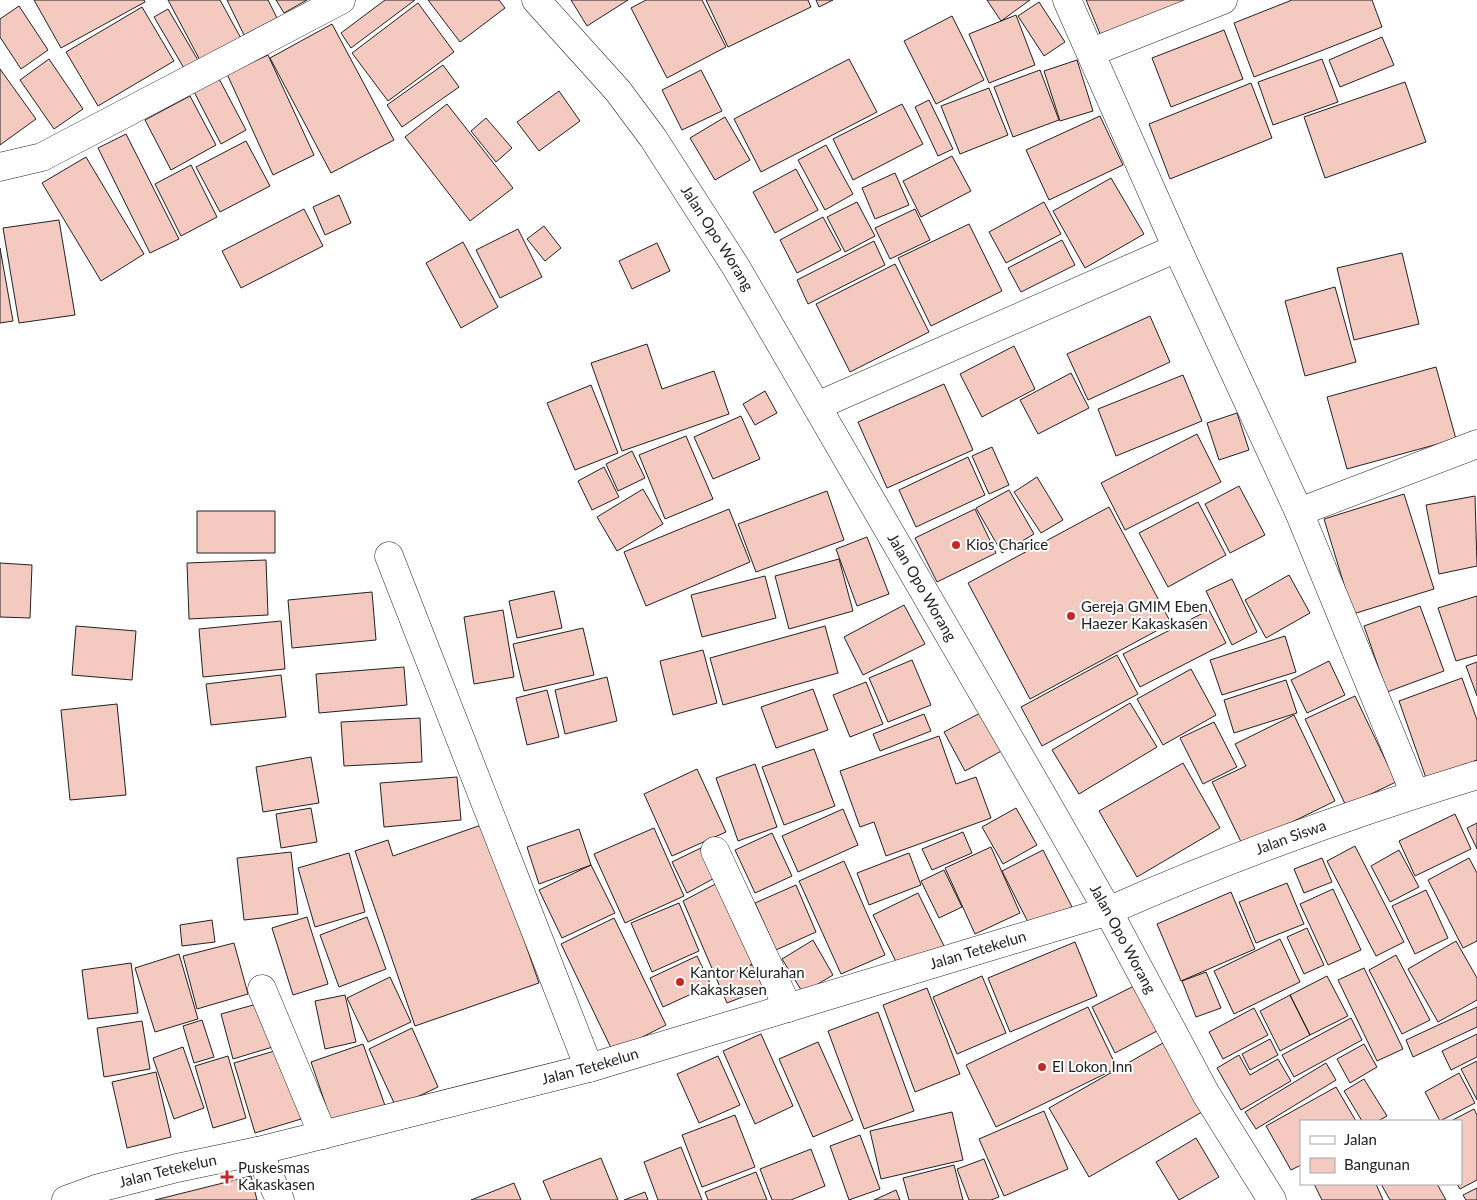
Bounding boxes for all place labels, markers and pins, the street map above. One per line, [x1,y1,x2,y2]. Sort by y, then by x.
place label: Kios Charice [966,535,1048,553]
marker: Kios Charice [950,539,962,551]
place label: Gereja GMIM Eben Haezer Kakaskasen [1081,597,1208,632]
marker: Gereja GMIM Eben Haezer Kakaskasen [1065,610,1077,622]
place label: Kantor Kelurahan Kakaskasen [690,963,805,998]
marker: Kantor Kelurahan Kakaskasen [674,976,686,988]
place label: El Lokon Inn [1052,1057,1132,1075]
marker: El Lokon Inn [1036,1061,1048,1073]
place label: Puskesmas Kakaskasen [238,1158,315,1193]
marker: Puskesmas Kakaskasen [220,1170,234,1184]

